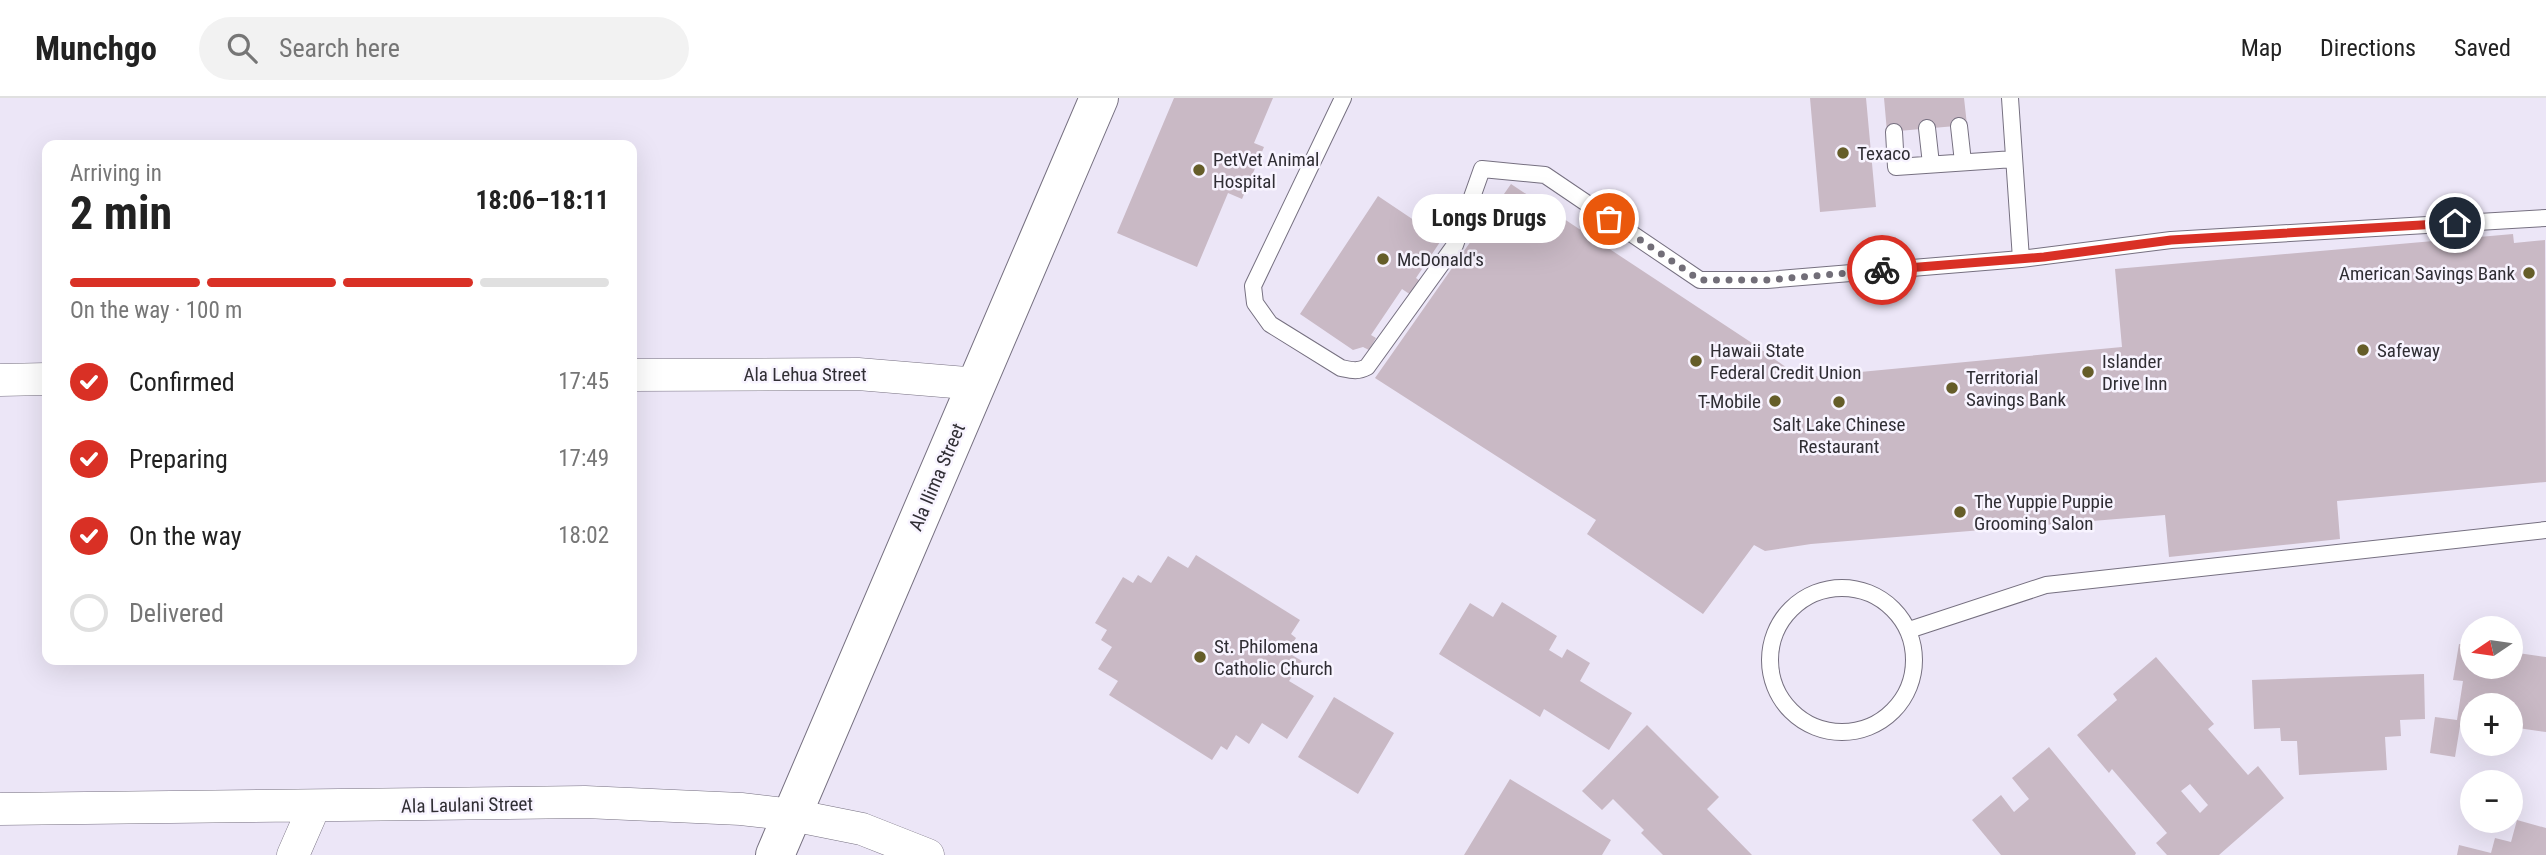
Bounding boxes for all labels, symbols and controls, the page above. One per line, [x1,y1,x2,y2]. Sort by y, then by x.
search box [199,17,689,80]
text: Munchgo [35,29,157,68]
icon: search [223,29,261,67]
text: Search here [279,33,400,63]
text: Map [2241,34,2282,62]
text: Directions [2320,34,2416,62]
text: Saved [2454,34,2511,62]
place label: Texaco [1857,142,1911,165]
marker: Texaco [1835,145,1851,161]
place label: PetVet Animal Hospital [1213,148,1319,193]
text: Arriving in [70,160,162,187]
marker: PetVet Animal Hospital [1191,162,1207,178]
text: 18:06–18:11 [475,185,609,215]
text: 2 min [70,186,172,240]
pin [1579,189,1639,249]
pin [2425,193,2485,253]
callout: Longs Drugs [1413,194,1567,244]
icon: bag [1590,200,1628,238]
icon: home [2436,204,2474,242]
text: Longs Drugs [1431,205,1547,232]
courier [1847,235,1917,305]
place label: McDonald's [1397,248,1484,271]
marker: McDonald's [1375,251,1391,267]
icon: bike [1863,251,1901,289]
place label: American Savings Bank [2339,262,2515,285]
marker: American Savings Bank [2521,265,2537,281]
text: On the way · 100 m [70,297,242,324]
place label: Hawaii State Federal Credit Union [1710,339,1861,384]
place label: Safeway [2377,339,2440,362]
marker: Safeway [2355,342,2371,358]
place label: Islander Drive Inn [2102,350,2167,395]
marker: Hawaii State Federal Credit Union [1688,353,1704,369]
icon: check [70,363,108,401]
street label: Ala Lehua Street [743,363,867,386]
marker: Islander Drive Inn [2080,364,2096,380]
place label: Territorial Savings Bank [1966,366,2067,411]
text: Confirmed [129,367,235,397]
text: 17:45 [558,368,609,395]
marker: Territorial Savings Bank [1944,380,1960,396]
place label: T-Mobile [1698,390,1761,413]
marker: T-Mobile [1767,393,1783,409]
marker: Salt Lake Chinese Restaurant [1831,394,1847,410]
place label: Salt Lake Chinese Restaurant [1772,413,1906,458]
street label: Ala Ilima Street [904,420,970,534]
icon: check [70,440,108,478]
text: Preparing [129,444,228,474]
text: 17:49 [558,445,609,472]
place label: The Yuppie Puppie Grooming Salon [1974,490,2113,535]
marker: The Yuppie Puppie Grooming Salon [1952,504,1968,520]
icon: check [70,517,108,555]
text: On the way [129,521,242,551]
text: 18:02 [558,522,609,549]
text: Delivered [129,598,224,628]
north arrow [2460,616,2524,679]
map controls [2460,616,2523,833]
place label: St. Philomena Catholic Church [1214,635,1333,680]
marker: St. Philomena Catholic Church [1192,649,1208,665]
button: + [2460,693,2523,756]
button: − [2460,770,2523,833]
street label: Ala Laulani Street [401,792,533,818]

